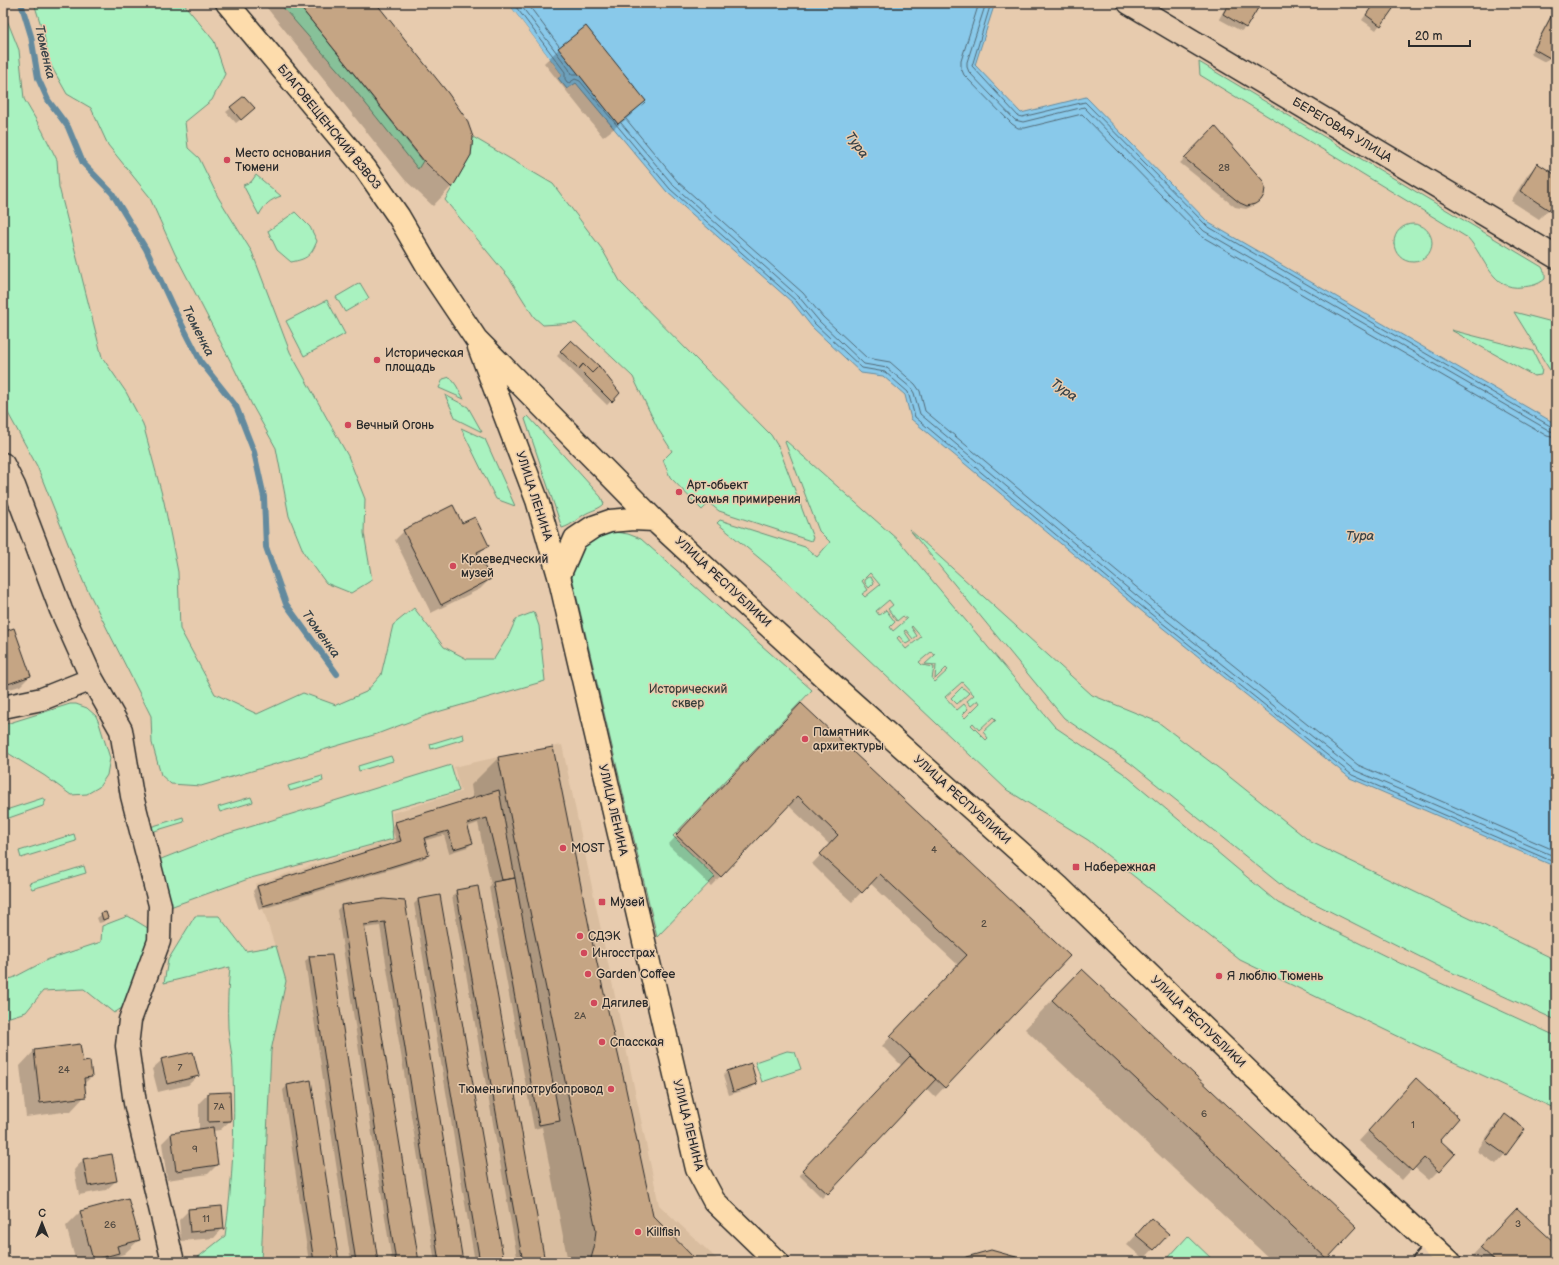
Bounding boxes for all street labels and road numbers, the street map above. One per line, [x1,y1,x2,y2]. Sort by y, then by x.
street label: БЛАГОВЕЩЕНСКИЙ ВЗВОЗ [274,61,384,193]
street label: БЕРЕГОВАЯ УЛИЦА [1289,94,1395,166]
street label: УЛИЦА ЛЕНИНА [512,449,556,543]
street label: УЛИЦА РЕСПУБЛИКИ [672,534,774,630]
street label: УЛИЦА РЕСПУБЛИКИ [910,752,1014,848]
street label: УЛИЦА ЛЕНИНА [595,763,631,858]
street label: УЛИЦА РЕСПУБЛИКИ [1148,973,1248,1071]
street label: УЛИЦА ЛЕНИНА [669,1078,707,1173]

